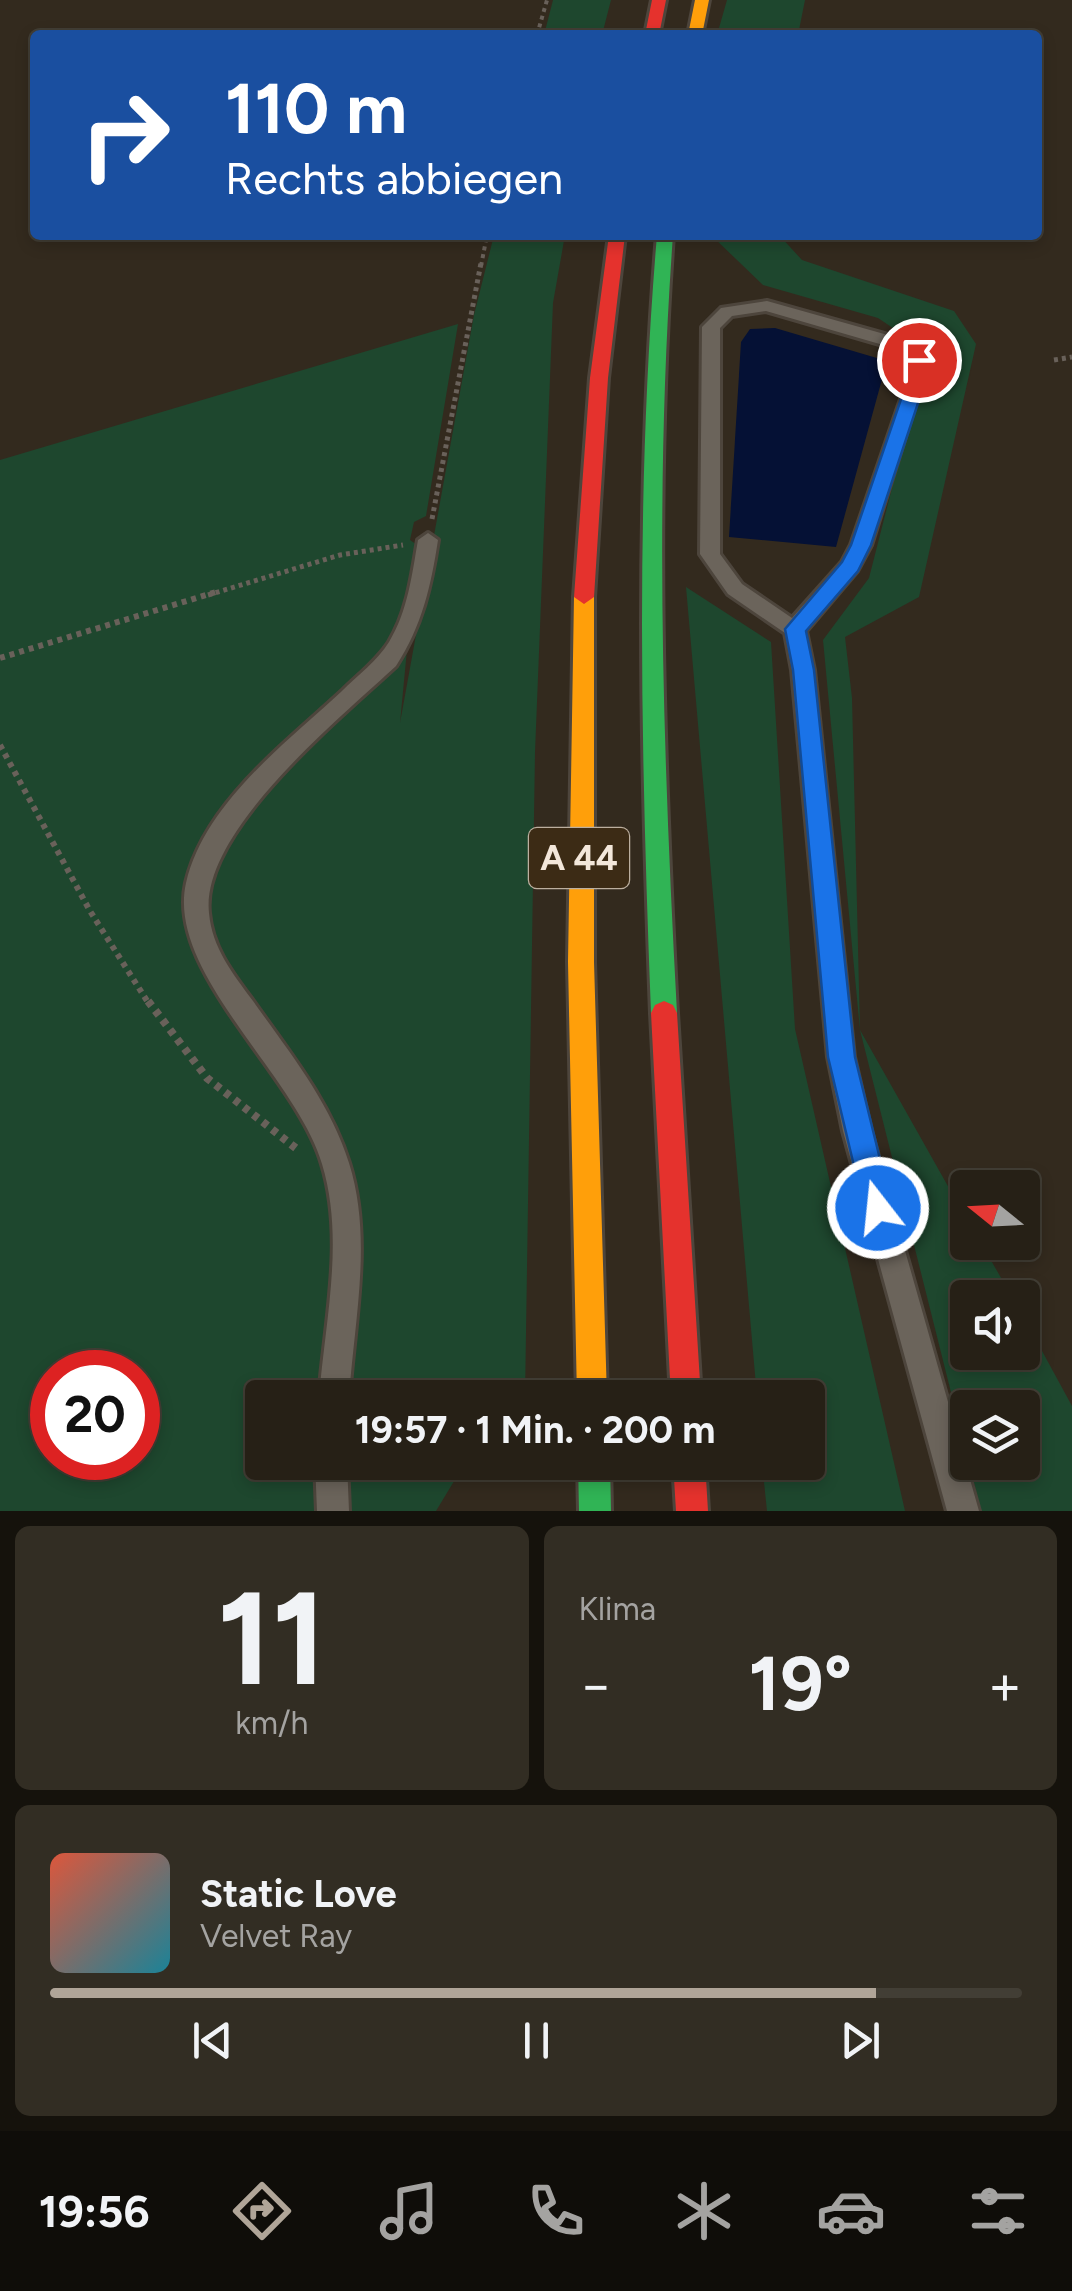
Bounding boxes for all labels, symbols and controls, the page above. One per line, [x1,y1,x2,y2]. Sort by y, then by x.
text: 110 m [225,66,407,151]
icon: right [60,70,190,200]
text: Rechts abbiegen [225,151,563,205]
pin [877,318,962,403]
icon: arrive [892,333,947,388]
road number: A 44 [529,828,629,888]
position arrow [826,1156,930,1260]
north arrow [950,1170,1040,1260]
map controls [950,1170,1040,1480]
button: sound [950,1280,1040,1370]
speed limit sign: 20 [30,1350,160,1480]
button: layers [950,1390,1040,1480]
text: 19:57 · 1 Min. · 200 m [355,1407,715,1453]
text: 11 [217,1561,327,1717]
text: Klima [579,1590,656,1628]
text: 19° [748,1639,852,1729]
text: − [579,1652,613,1718]
text: + [988,1652,1022,1718]
text: km/h [235,1704,308,1742]
text: Static Love [200,1871,397,1917]
text: Velvet Ray [200,1917,352,1955]
icon: previous [185,2013,240,2068]
icon: pause [509,2013,564,2068]
icon: next [833,2013,888,2068]
icon: directions [227,2176,297,2246]
icon: music [374,2176,444,2246]
icon: phone [521,2176,591,2246]
icon: climate [669,2176,739,2246]
icon: car [816,2176,886,2246]
icon: filters [963,2176,1033,2246]
text: 19:56 [39,2184,150,2238]

